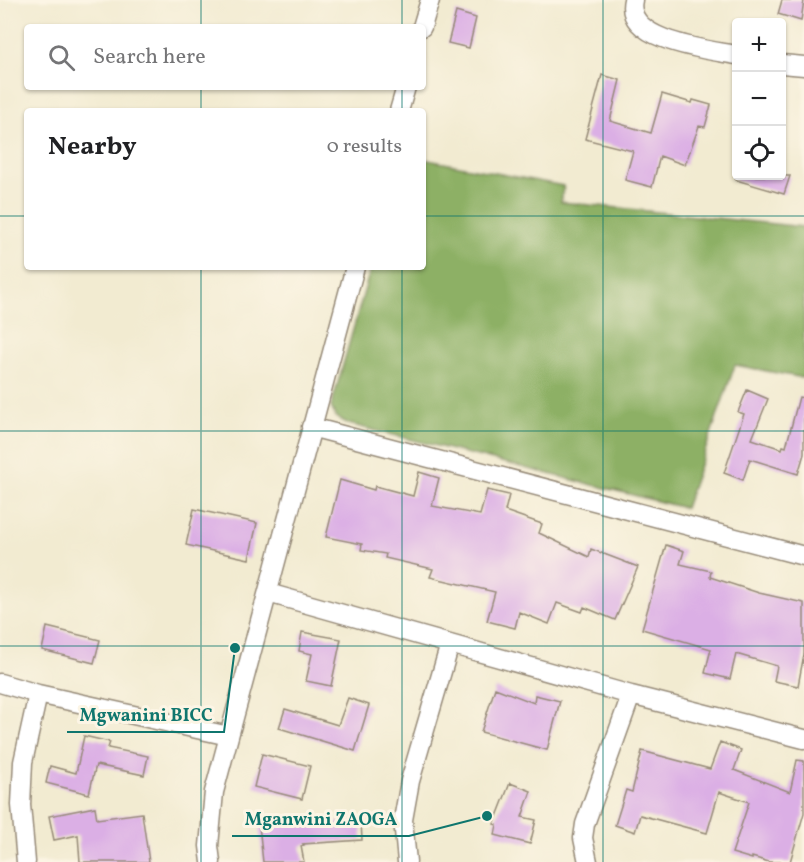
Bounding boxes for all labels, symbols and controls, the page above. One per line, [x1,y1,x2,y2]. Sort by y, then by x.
map controls [732,18,786,180]
button: + [732,18,786,72]
search box [24,24,426,90]
icon: search [45,41,78,74]
text: Search here [93,42,206,73]
button: − [732,72,786,126]
button: locate [732,126,786,180]
text: Nearby [48,129,137,165]
text: 0 results [327,133,402,161]
callout: Mgwanini BICC [67,696,224,732]
text: Mgwanini BICC [79,704,213,729]
callout: Mganwini ZAOGA [232,800,409,836]
text: Mganwini ZAOGA [245,808,397,833]

